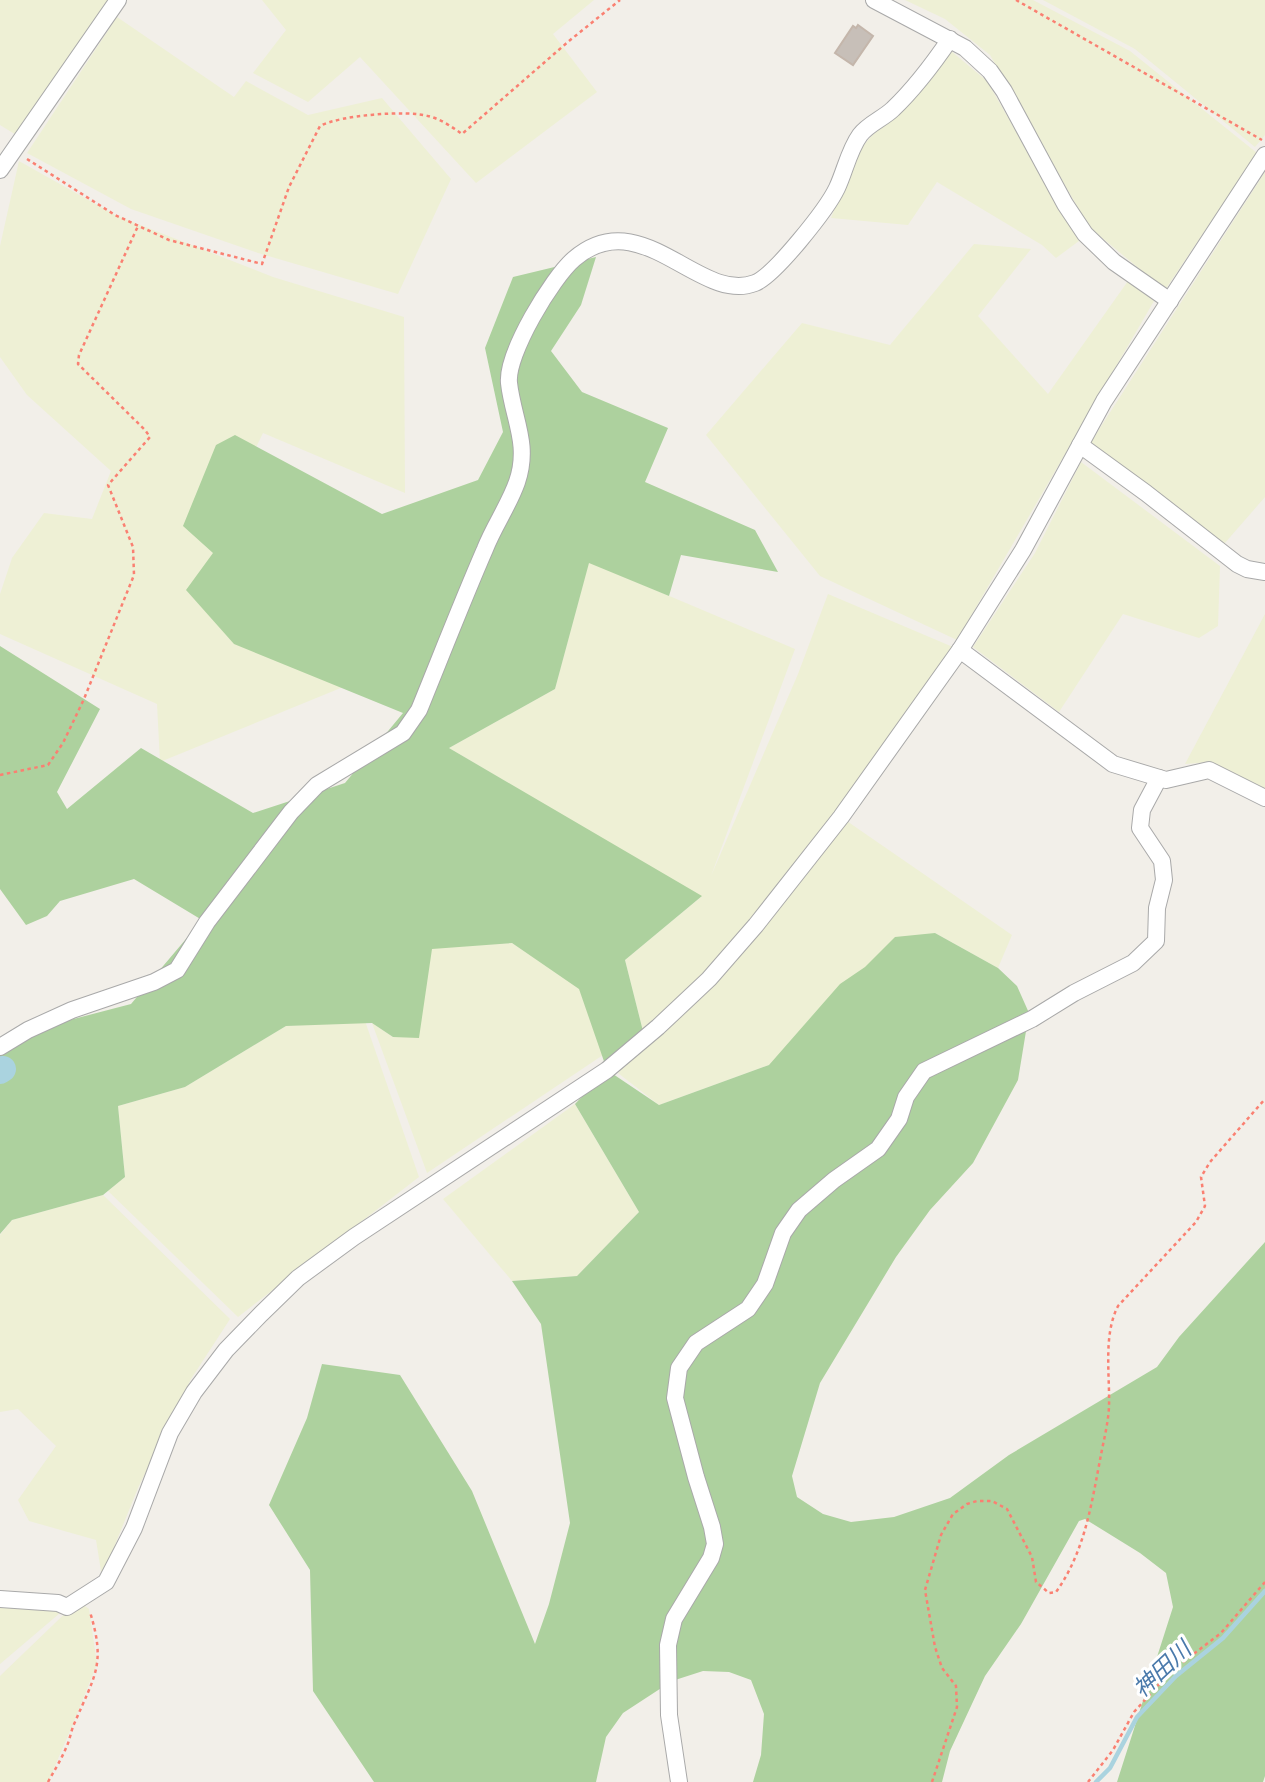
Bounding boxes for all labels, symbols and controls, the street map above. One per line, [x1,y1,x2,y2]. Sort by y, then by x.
water label: 神田川 [1127,1633,1199,1703]

